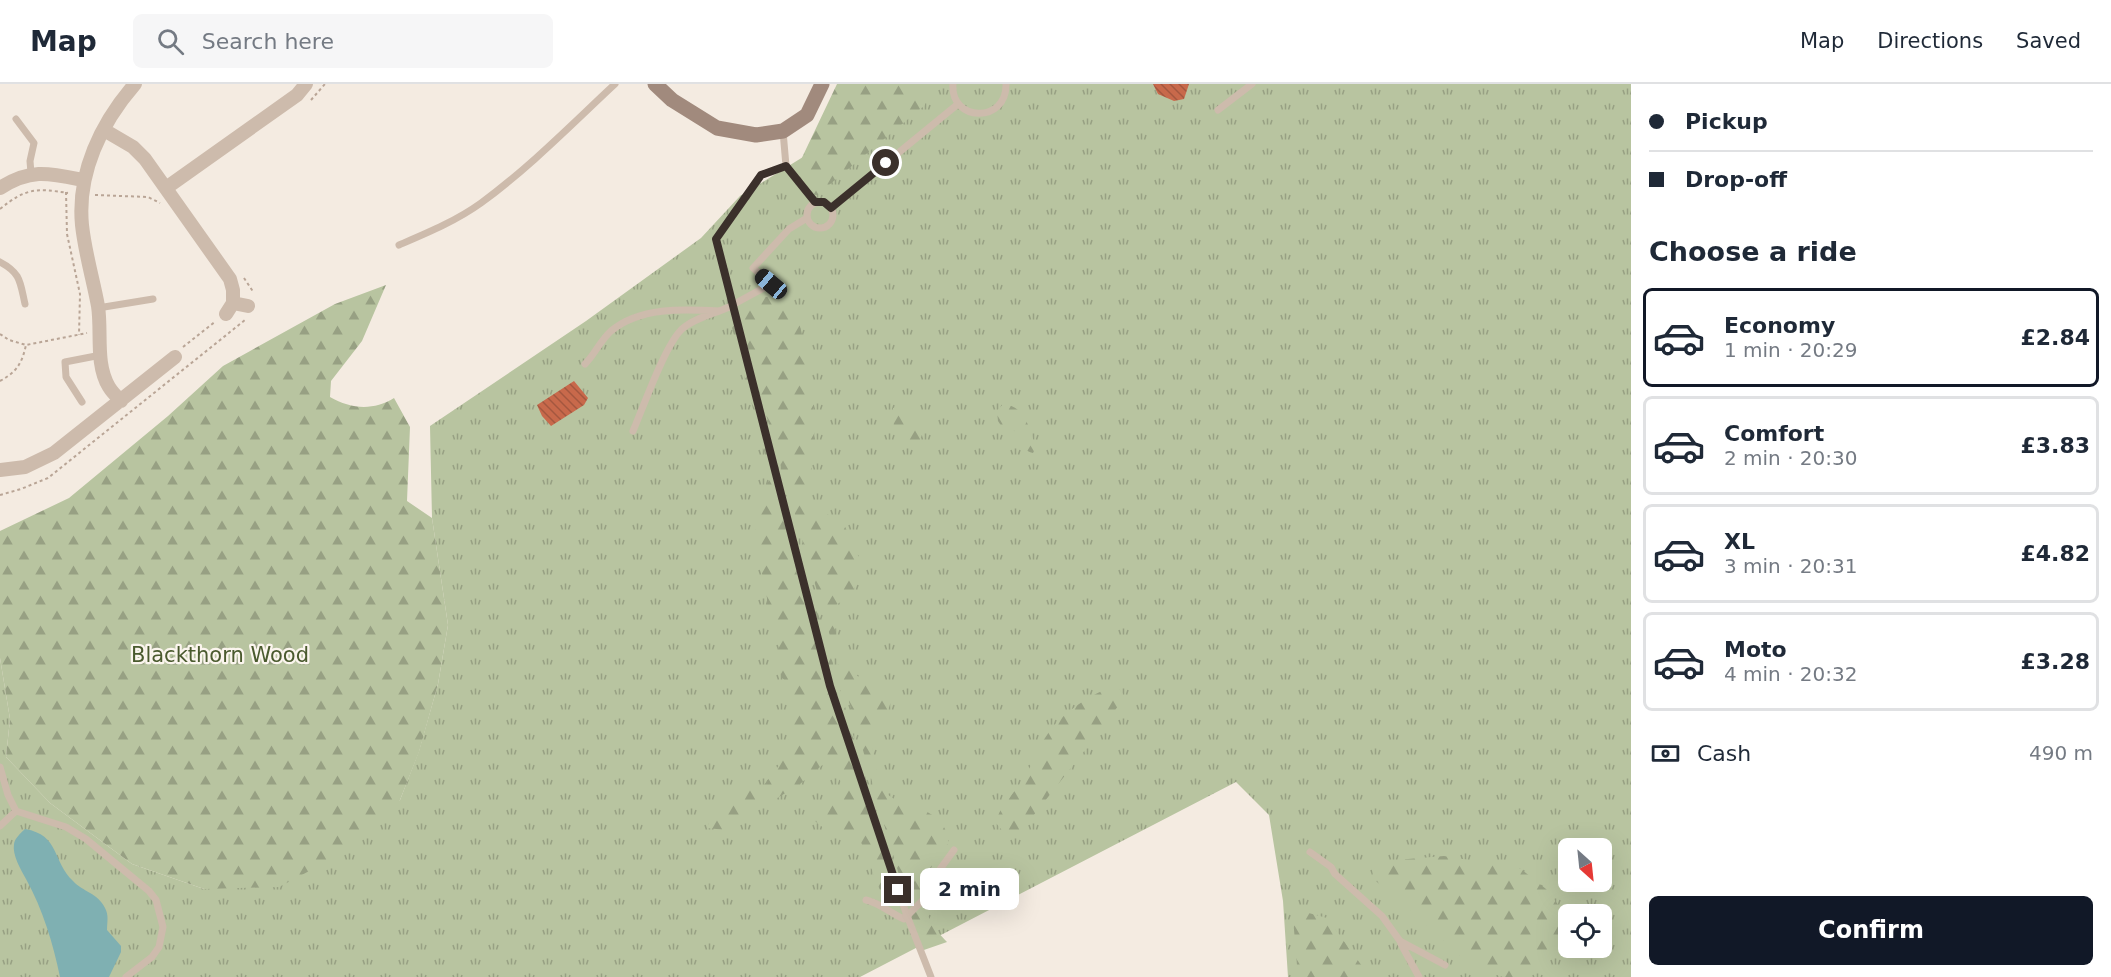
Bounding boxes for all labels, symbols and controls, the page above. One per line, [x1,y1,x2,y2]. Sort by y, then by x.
search box [133,14,553,68]
text: Map [30,25,97,58]
icon: search [154,25,187,58]
text: Search here [202,29,334,54]
text: Map [1800,29,1844,53]
text: Directions [1877,29,1983,53]
text: Saved [2016,29,2081,53]
text: Pickup [1685,109,1768,134]
route start [872,149,899,176]
text: Drop-off [1685,167,1787,192]
text: Choose a ride [1649,236,1857,267]
car [751,266,791,302]
icon: car [1652,311,1706,365]
text: Economy [1724,313,1835,338]
text: £2.84 [2020,325,2090,350]
text: 1 min · 20:29 [1724,338,1858,362]
icon: car [1652,419,1706,473]
text: Comfort [1724,421,1824,446]
text: £3.83 [2020,433,2090,458]
text: 2 min · 20:30 [1724,446,1858,470]
icon: car [1652,527,1706,581]
text: XL [1724,529,1755,554]
text: £4.82 [2020,541,2090,566]
text: 3 min · 20:31 [1724,554,1858,578]
icon: car [1652,635,1706,689]
text: Moto [1724,637,1787,662]
park label: Blackthorn Wood [131,643,309,667]
text: £3.28 [2020,649,2090,674]
text: 4 min · 20:32 [1724,662,1858,686]
icon: cash [1649,737,1682,770]
text: Cash [1697,741,1751,766]
text: 490 m [2029,741,2093,765]
north arrow [1558,838,1612,892]
map controls [1558,838,1612,958]
callout: 2 min [919,869,1018,911]
route end [884,876,911,903]
text: 2 min [938,877,1001,901]
button: Confirm [1649,896,2093,965]
button: locate [1558,904,1612,958]

